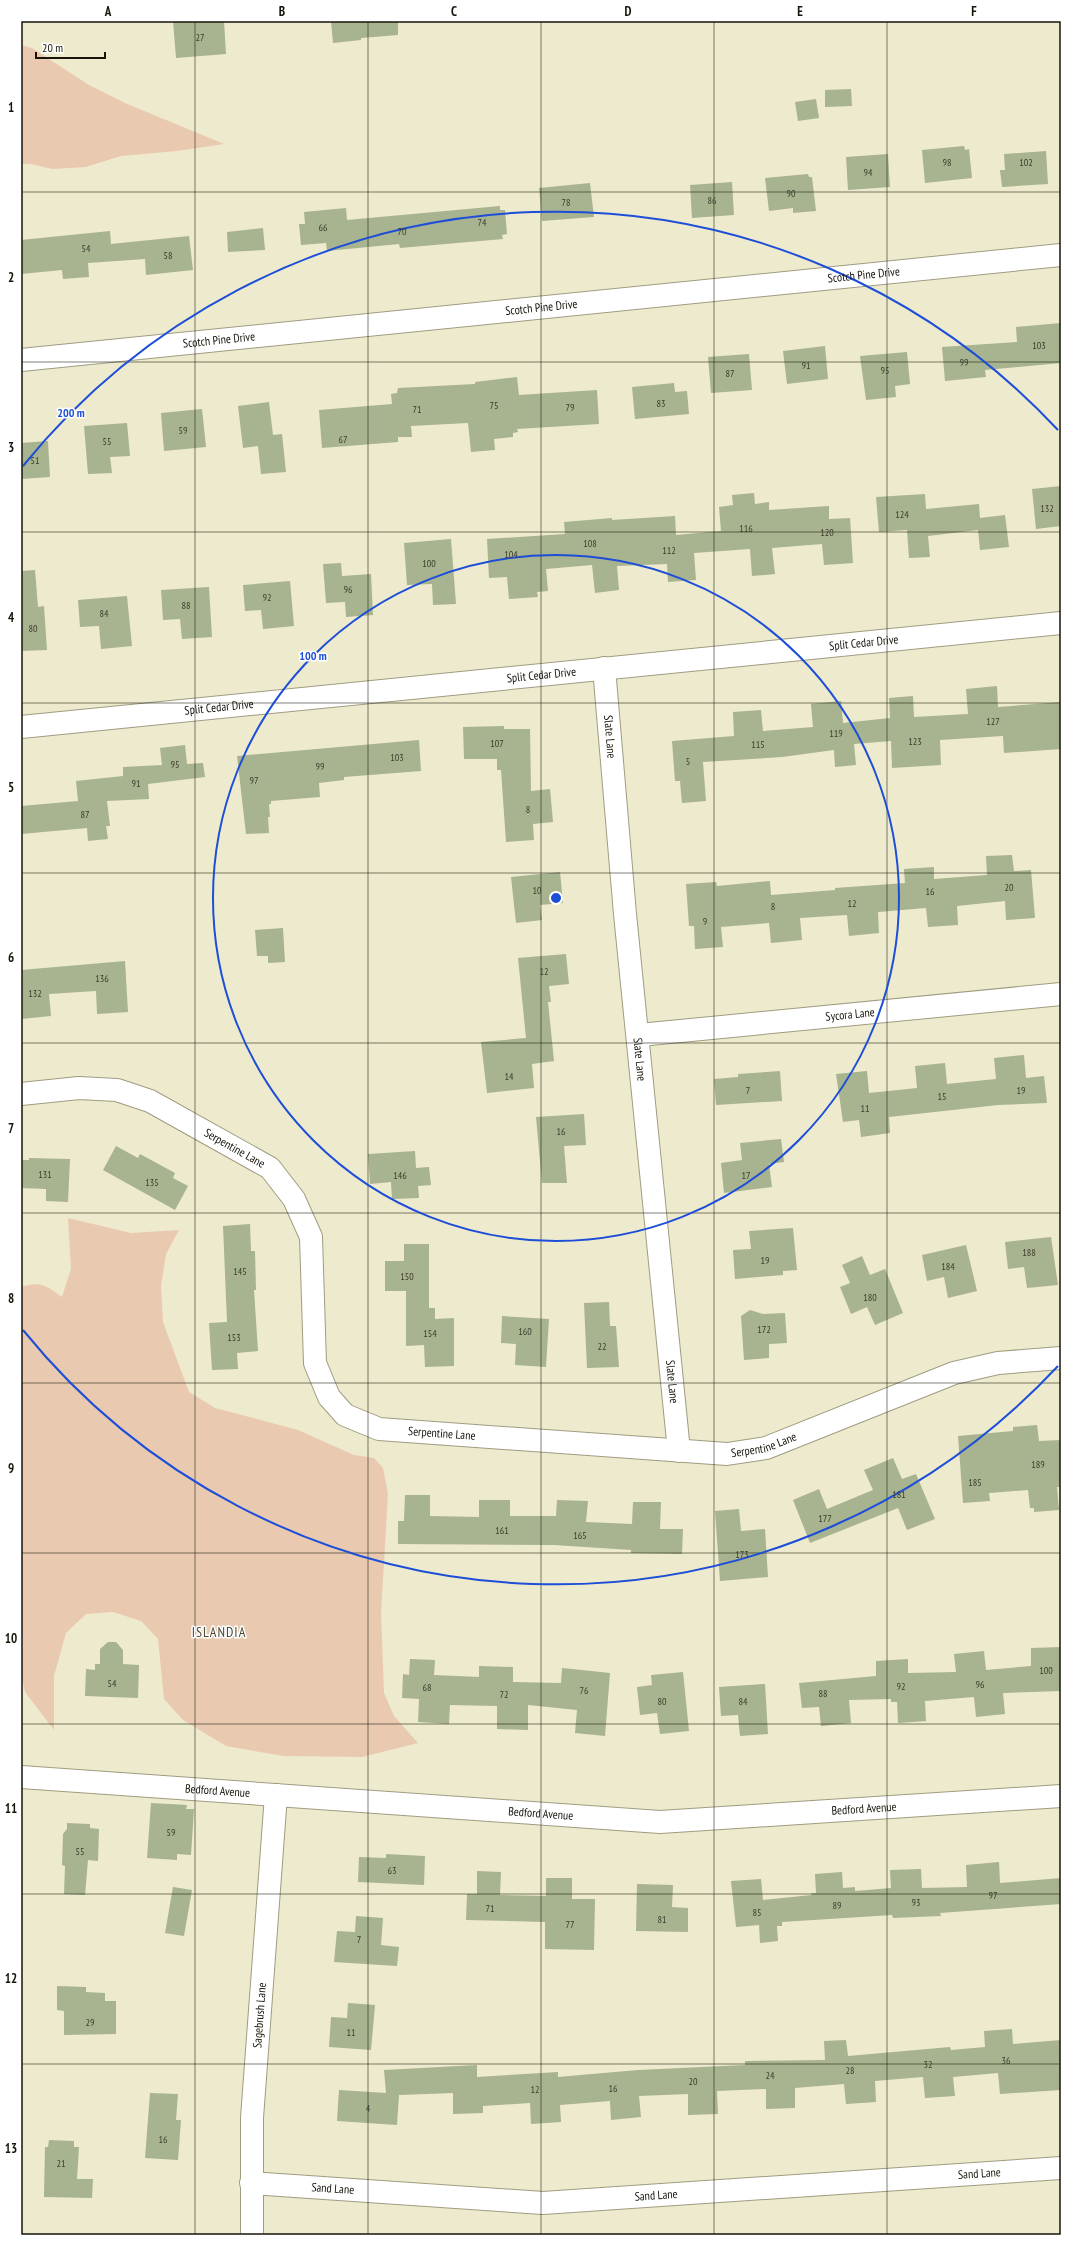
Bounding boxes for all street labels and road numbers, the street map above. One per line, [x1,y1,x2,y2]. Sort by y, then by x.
street label: Scotch Pine Drive [827,263,900,286]
street label: Scotch Pine Drive [505,296,578,318]
street label: Scotch Pine Drive [182,328,256,351]
street label: Split Cedar Drive [828,631,899,653]
street label: Split Cedar Drive [506,664,577,685]
street label: Split Cedar Drive [184,696,254,718]
street label: Slate Lane [601,714,620,759]
street label: Sycora Lane [825,1004,875,1024]
street label: Slate Lane [630,1037,650,1082]
street label: Serpentine Lane [202,1125,268,1171]
street label: Slate Lane [663,1359,682,1404]
street label: Serpentine Lane [408,1423,476,1443]
street label: Serpentine Lane [730,1429,799,1460]
street label: Bedford Avenue [185,1781,251,1800]
street label: Bedford Avenue [831,1799,897,1818]
street label: Bedford Avenue [508,1803,574,1823]
street label: Sagebrush Lane [249,1982,269,2049]
street label: Sand Lane [957,2164,1001,2182]
street label: Sand Lane [311,2179,355,2197]
street label: Sand Lane [634,2186,678,2204]

